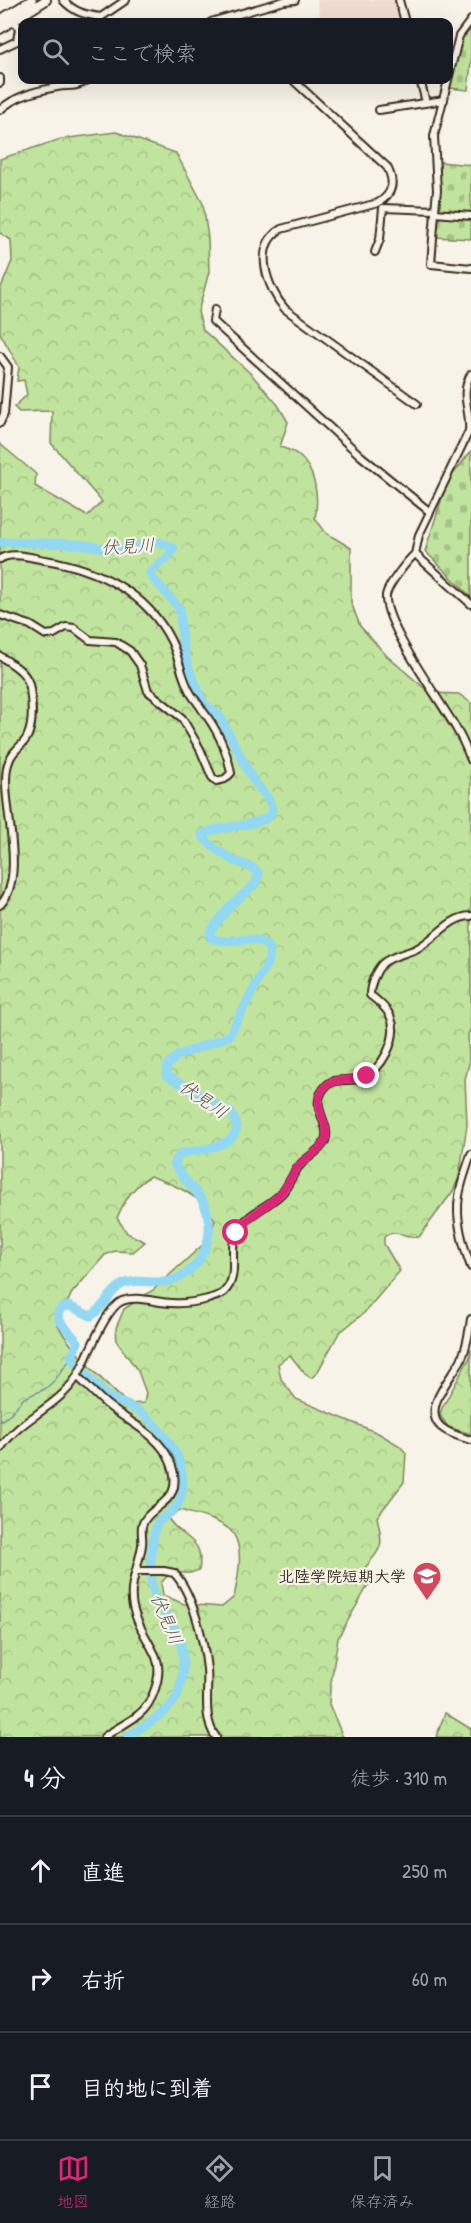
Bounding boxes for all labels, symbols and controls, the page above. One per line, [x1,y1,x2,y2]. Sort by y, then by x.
search box [18,18,453,84]
icon: search [39,35,72,68]
text: ここで検索 [87,38,197,68]
water label: 伏見川 [100,532,156,560]
route end [353,1062,379,1088]
water label: 伏見川 [175,1074,233,1124]
route start [222,1219,248,1245]
school or university icon: 北陸学院短期大学 [411,1560,443,1602]
place label: 北陸学院短期大学 [278,1565,406,1587]
water label: 伏見川 [145,1589,189,1649]
text: 4 分 [24,1760,66,1795]
text: 徒歩 · 310 m [350,1764,447,1791]
icon: ahead [24,1854,57,1887]
text: 直進 [81,1857,125,1887]
text: 250 m [402,1857,447,1884]
icon: right [24,1962,57,1995]
text: 右折 [81,1965,125,1995]
text: 60 m [412,1965,447,1992]
icon: arrive [24,2070,57,2103]
text: 目的地に到着 [81,2073,213,2103]
tab: 地図 [57,2152,90,2212]
tab: 経路 [203,2152,236,2212]
tab: 保存済み [350,2152,414,2212]

